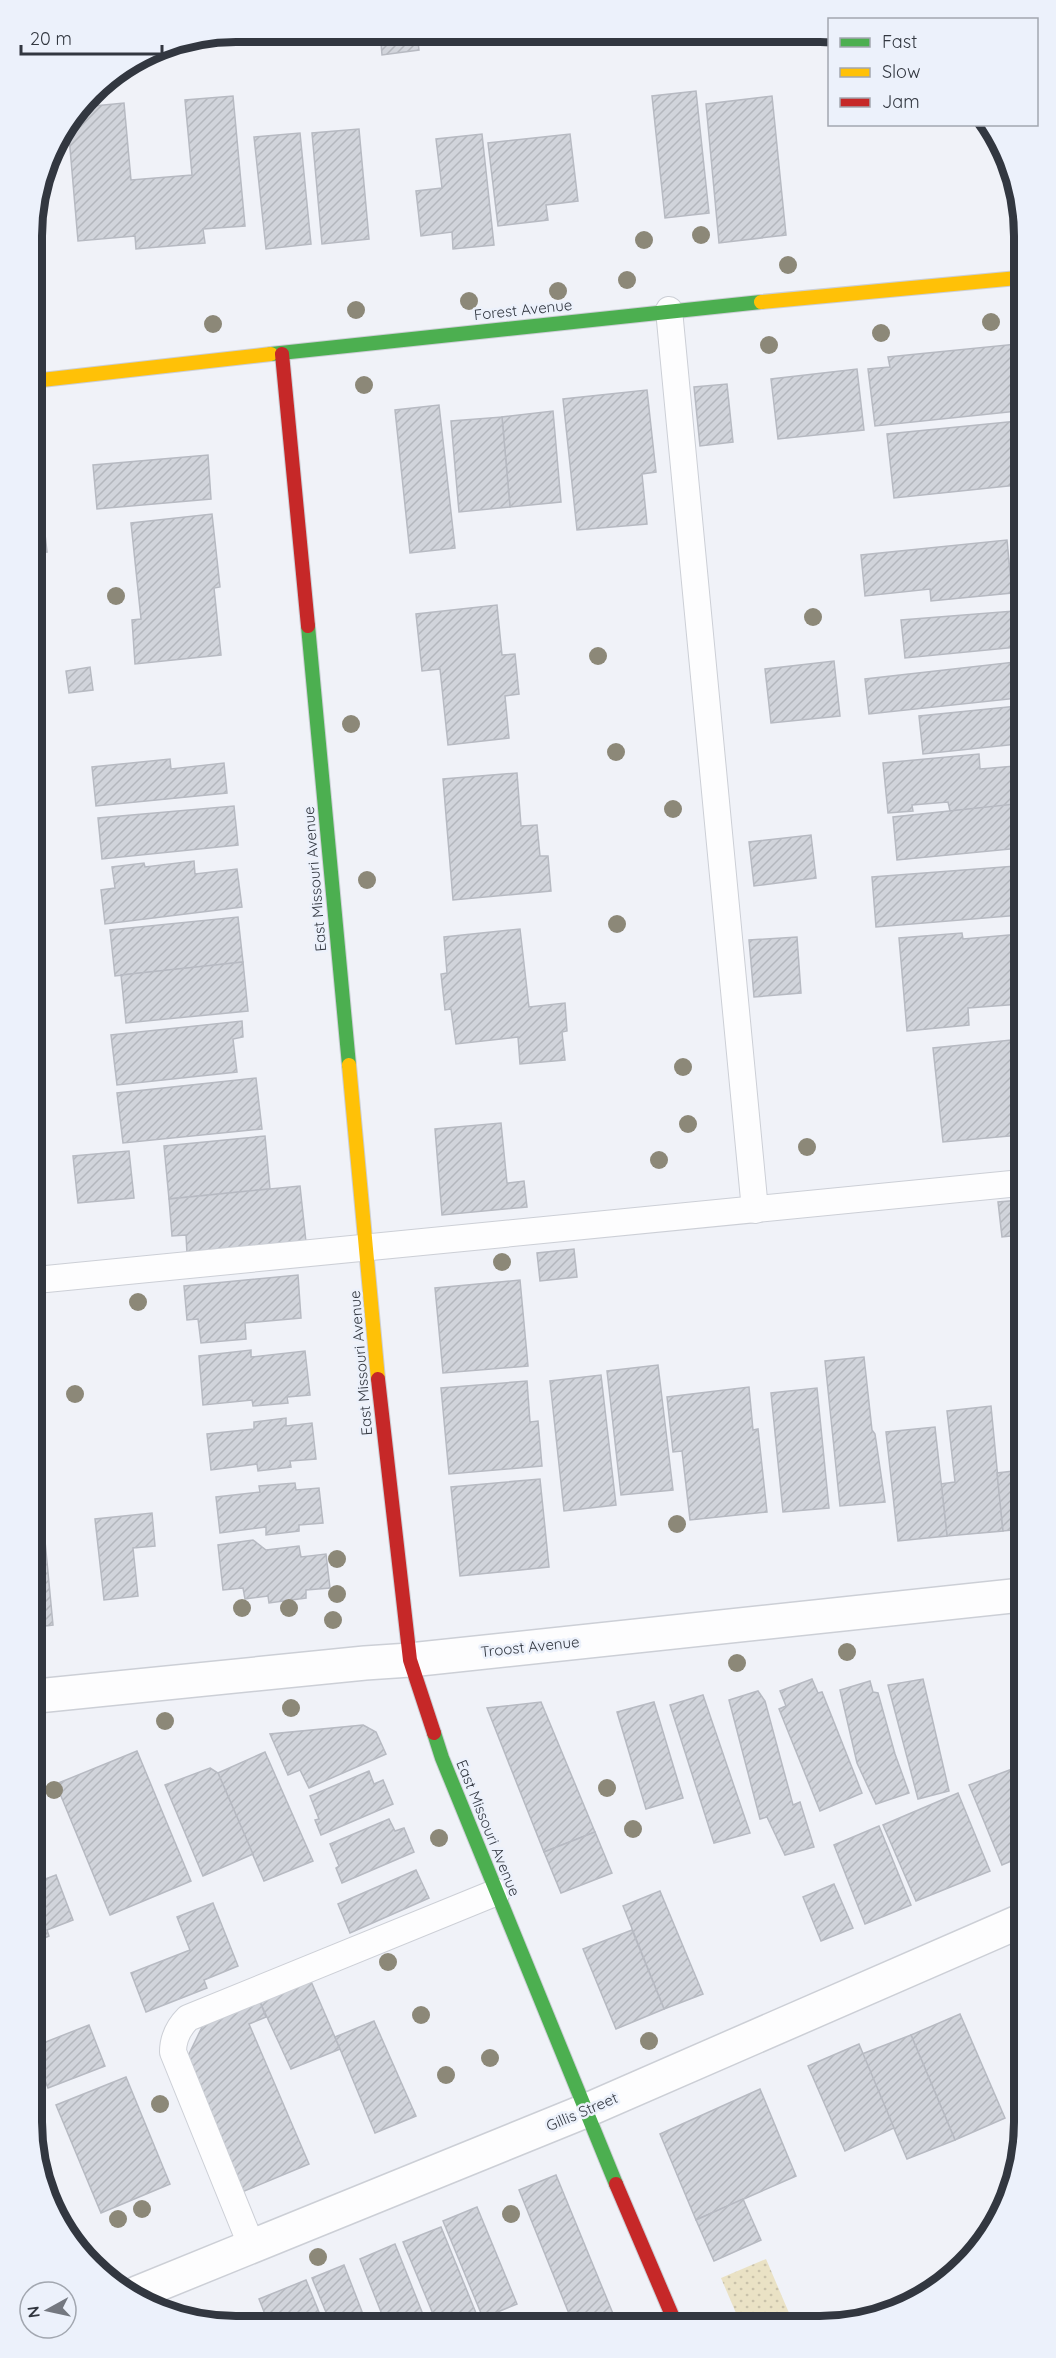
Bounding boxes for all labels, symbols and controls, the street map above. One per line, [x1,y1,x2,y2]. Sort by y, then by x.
scale bar [21,18,162,56]
legend [828,18,1038,126]
text: 20 m [30,27,72,50]
text: Fast [882,30,917,53]
text: Slow [882,60,920,83]
text: Jam [882,90,920,113]
street label: Forest Avenue [473,295,573,324]
street label: East Missouri Avenue [299,806,330,952]
street label: East Missouri Avenue [345,1290,376,1436]
street label: Troost Avenue [480,1632,580,1661]
street label: East Missouri Avenue [452,1757,525,1899]
street label: Gillis Street [543,2088,620,2135]
north arrow [18,2280,78,2340]
text: N [22,2305,44,2319]

